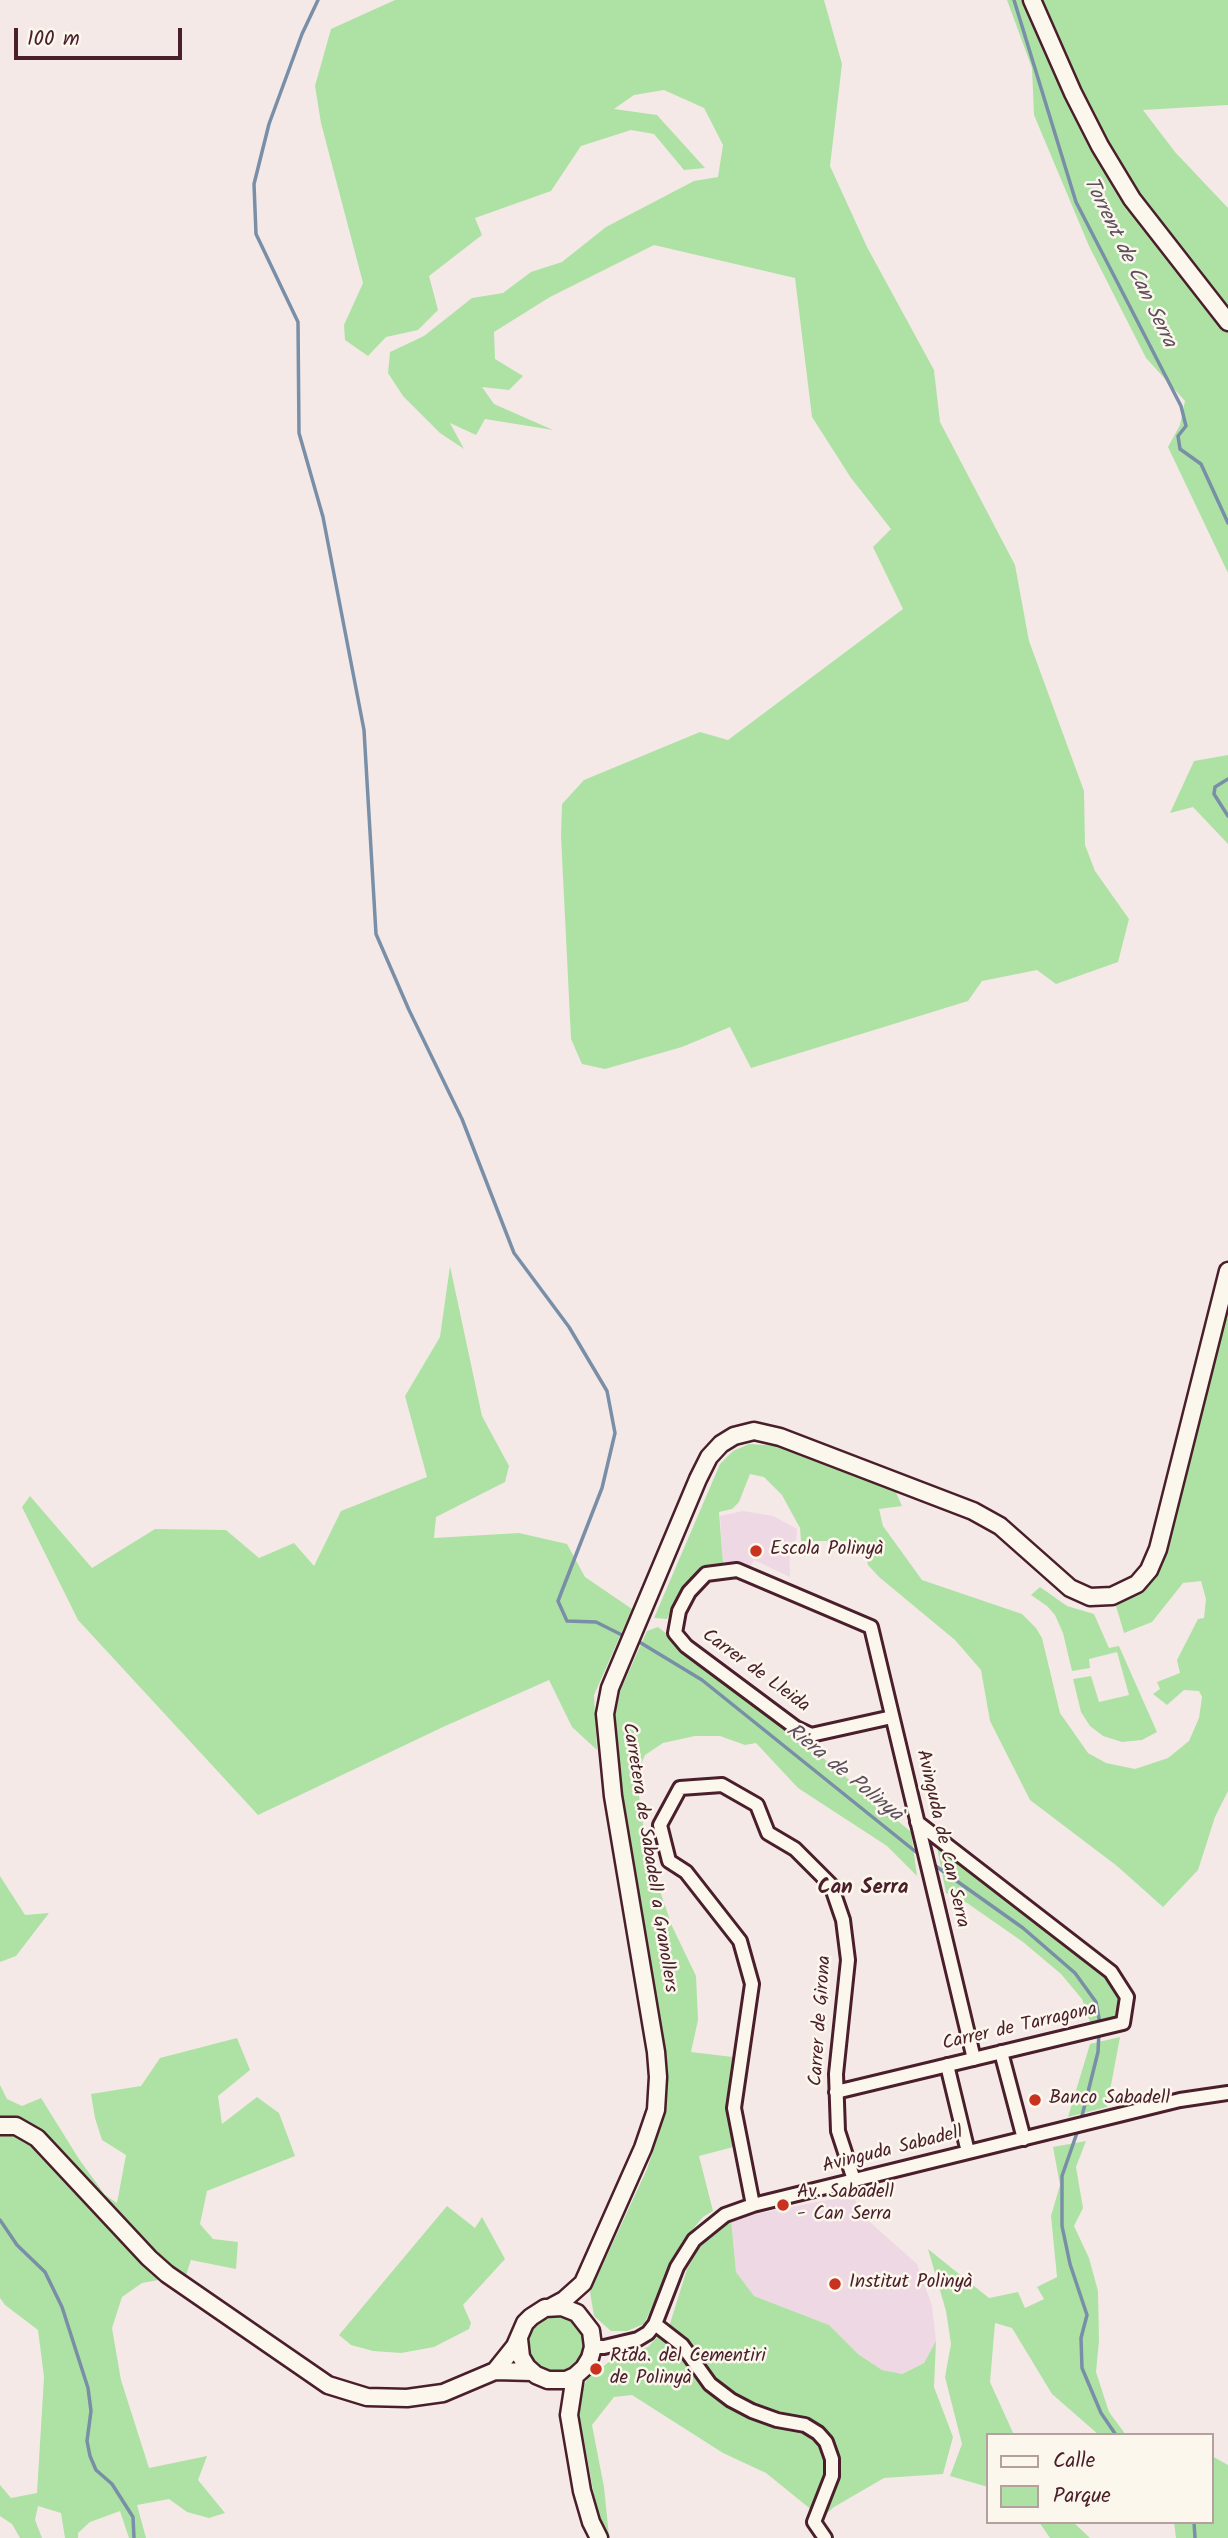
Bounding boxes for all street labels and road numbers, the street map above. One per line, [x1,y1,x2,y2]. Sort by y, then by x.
street label: Carrer de Lleida [697,1625,813,1719]
street label: Carretera de Sabadell a Granollers [615,1721,681,1995]
street label: Avinguda de Can Serra [909,1748,973,1930]
street label: Carrer de Girona [806,1955,838,2087]
street label: Carrer de Tarragona [940,1999,1100,2057]
street label: Avinguda Sabadell [821,2123,965,2179]

